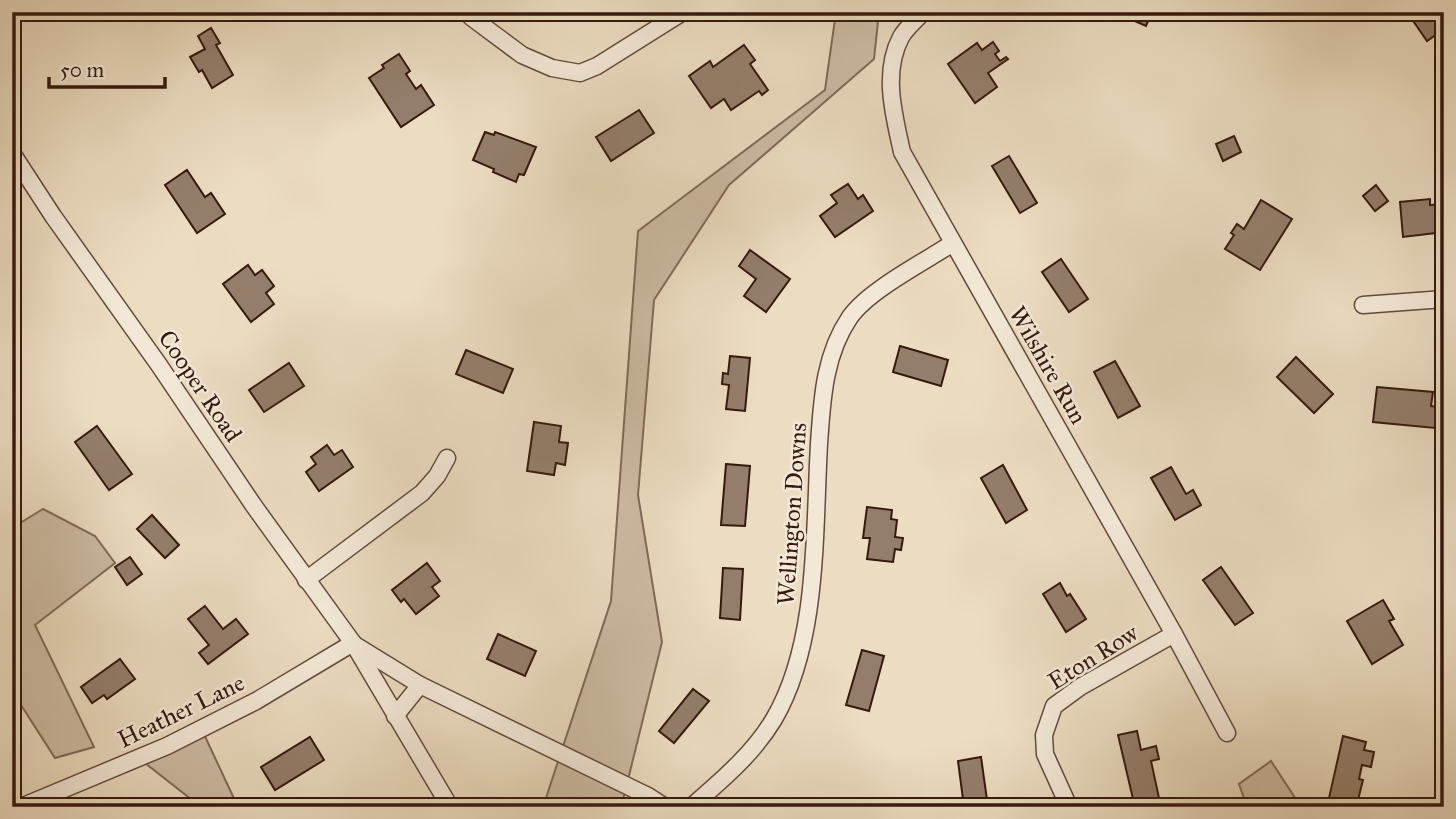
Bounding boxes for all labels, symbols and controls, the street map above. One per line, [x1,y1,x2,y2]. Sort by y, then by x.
scale bar [49,46,164,90]
text: 50 m [60,57,105,83]
street label: Wilshire Run [1002,301,1094,429]
street label: Cooper Road [152,324,248,448]
street label: Wellington Downs [771,422,813,606]
street label: Eton Row [1042,617,1145,696]
street label: Heather Lane [113,667,249,755]

